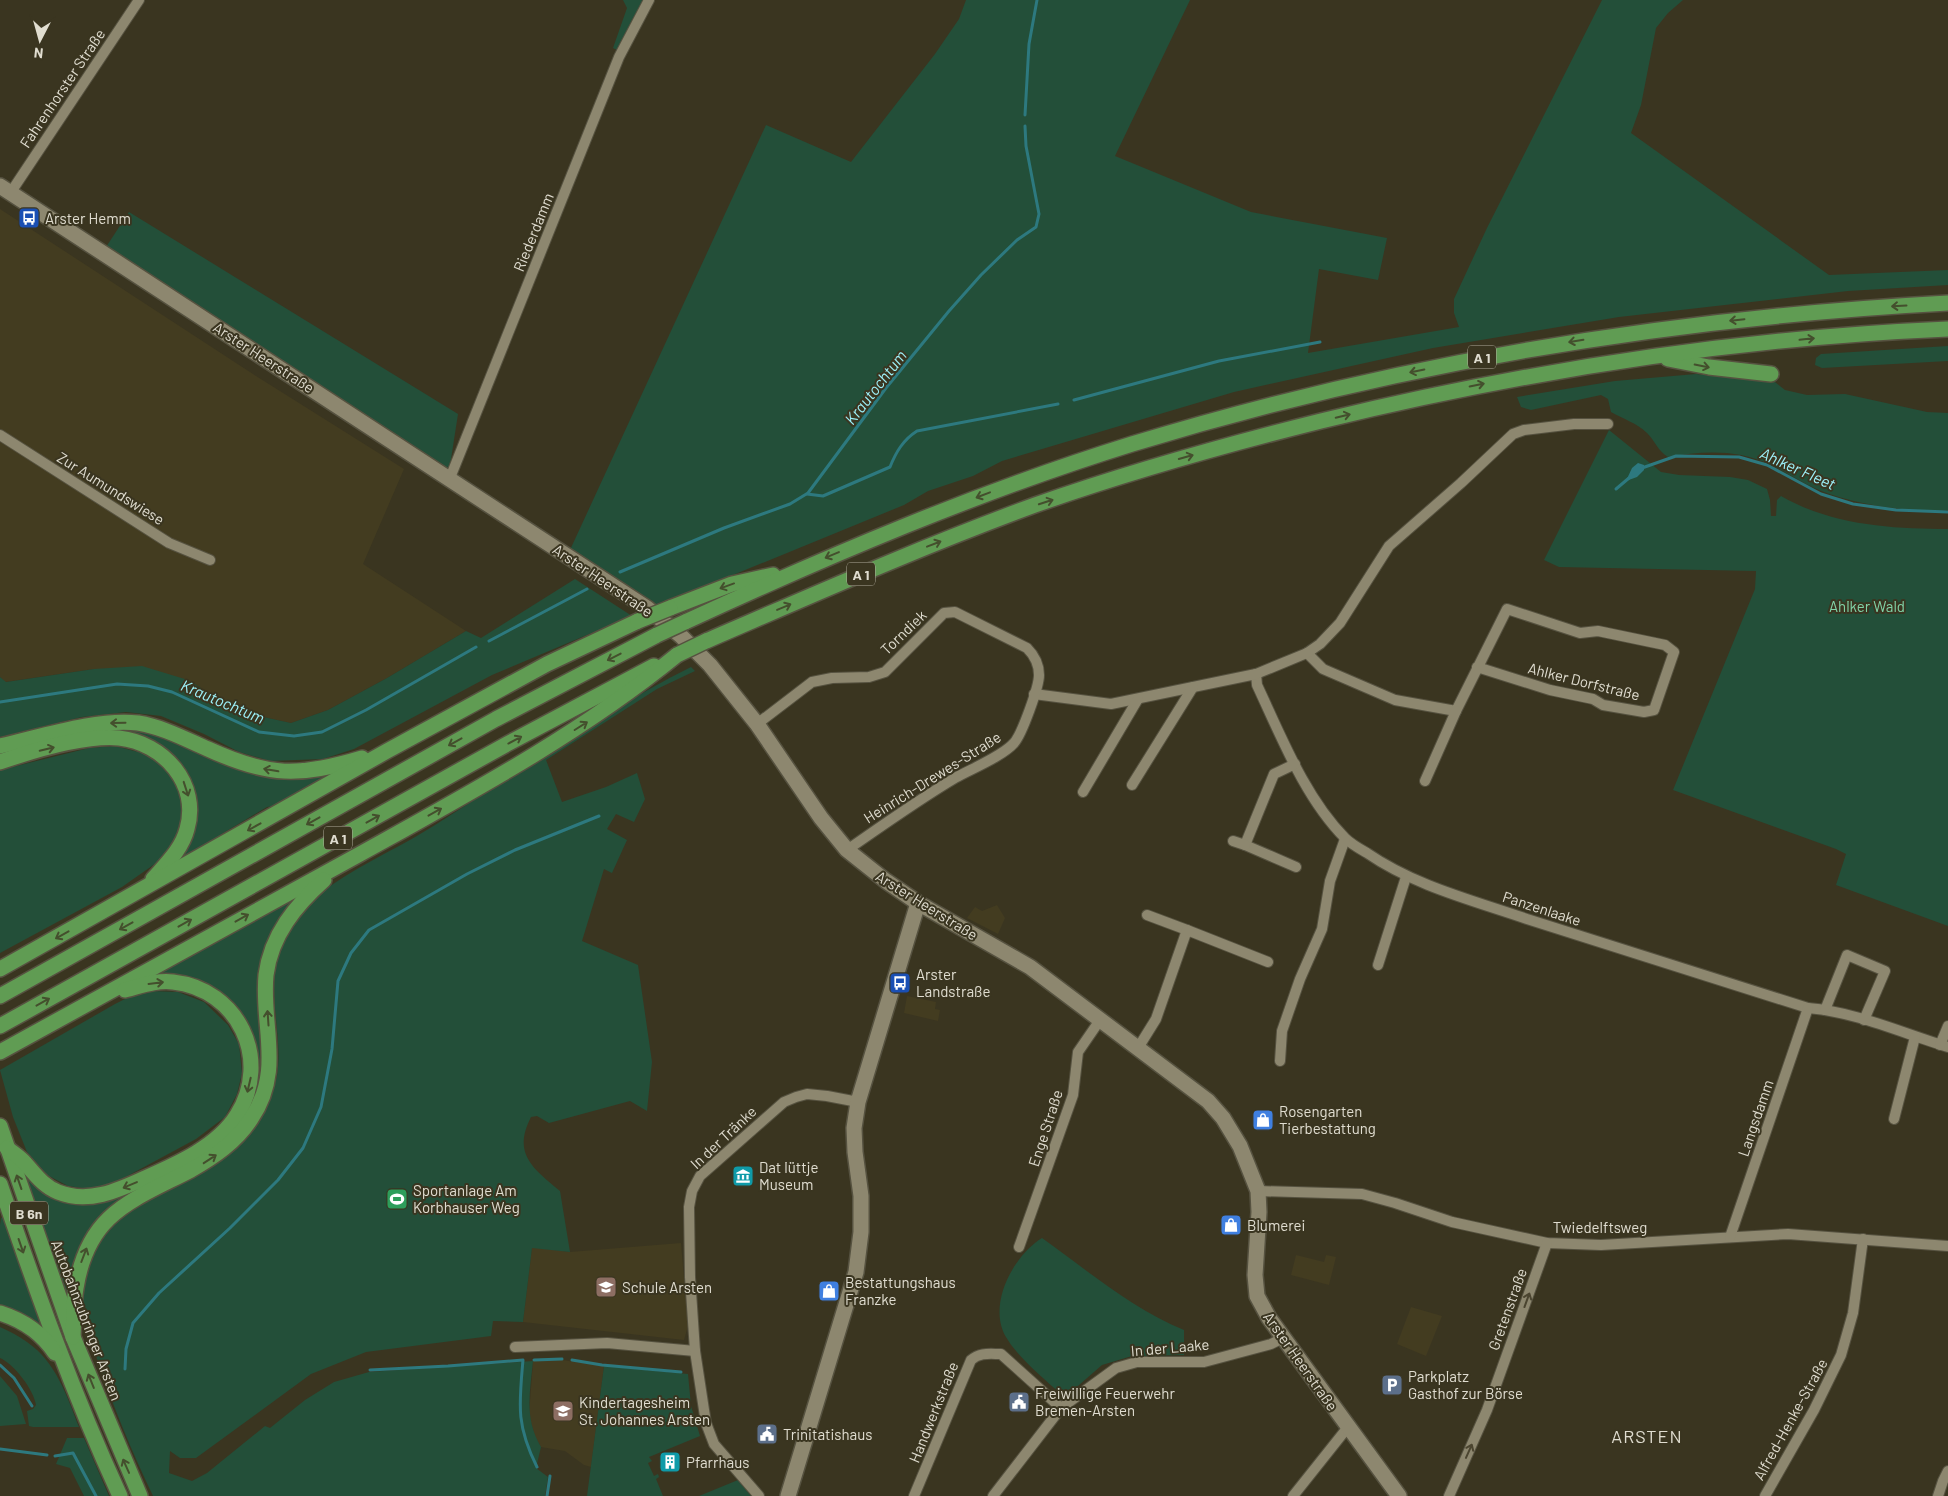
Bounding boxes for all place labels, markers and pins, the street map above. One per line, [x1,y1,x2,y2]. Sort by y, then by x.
bus stop icon: Arster Hemm [17,206,41,230]
place label: Arster Hemm [45,209,131,227]
place label: Arster Landstraße [916,965,990,1000]
bus stop icon: Arster Landstraße [888,971,912,995]
place label: Rosengarten Tierbestattung [1279,1102,1376,1137]
shop icon: Rosengarten Tierbestattung [1251,1108,1275,1132]
place label: Dat lüttje Museum [759,1158,818,1193]
museum icon: Dat lüttje Museum [731,1164,755,1188]
place label: Sportanlage Am Korbhauser Weg [413,1181,520,1216]
sports icon: Sportanlage Am Korbhauser Weg [385,1187,409,1211]
shop icon: Blumerei [1219,1213,1243,1237]
place label: Blumerei [1247,1216,1305,1234]
place label: Bestattungshaus Franzke [845,1273,956,1308]
school or university icon: Schule Arsten [594,1275,618,1299]
place label: Schule Arsten [622,1278,712,1296]
shop icon: Bestattungshaus Franzke [817,1279,841,1303]
place label: Parkplatz Gasthof zur Börse [1408,1367,1523,1402]
parking icon: Parkplatz Gasthof zur Börse [1380,1373,1404,1397]
place label: Freiwillige Feuerwehr Bremen-Arsten [1035,1384,1175,1419]
public building icon: Freiwillige Feuerwehr Bremen-Arsten [1007,1390,1031,1414]
place label: Kindertagesheim St. Johannes Arsten [579,1393,710,1428]
school or university icon: Kindertagesheim St. Johannes Arsten [551,1399,575,1423]
public building icon: Trinitatishaus [755,1422,779,1446]
place label: Trinitatishaus [783,1425,873,1443]
building icon: Pfarrhaus [658,1450,682,1474]
place label: Pfarrhaus [686,1453,750,1471]

